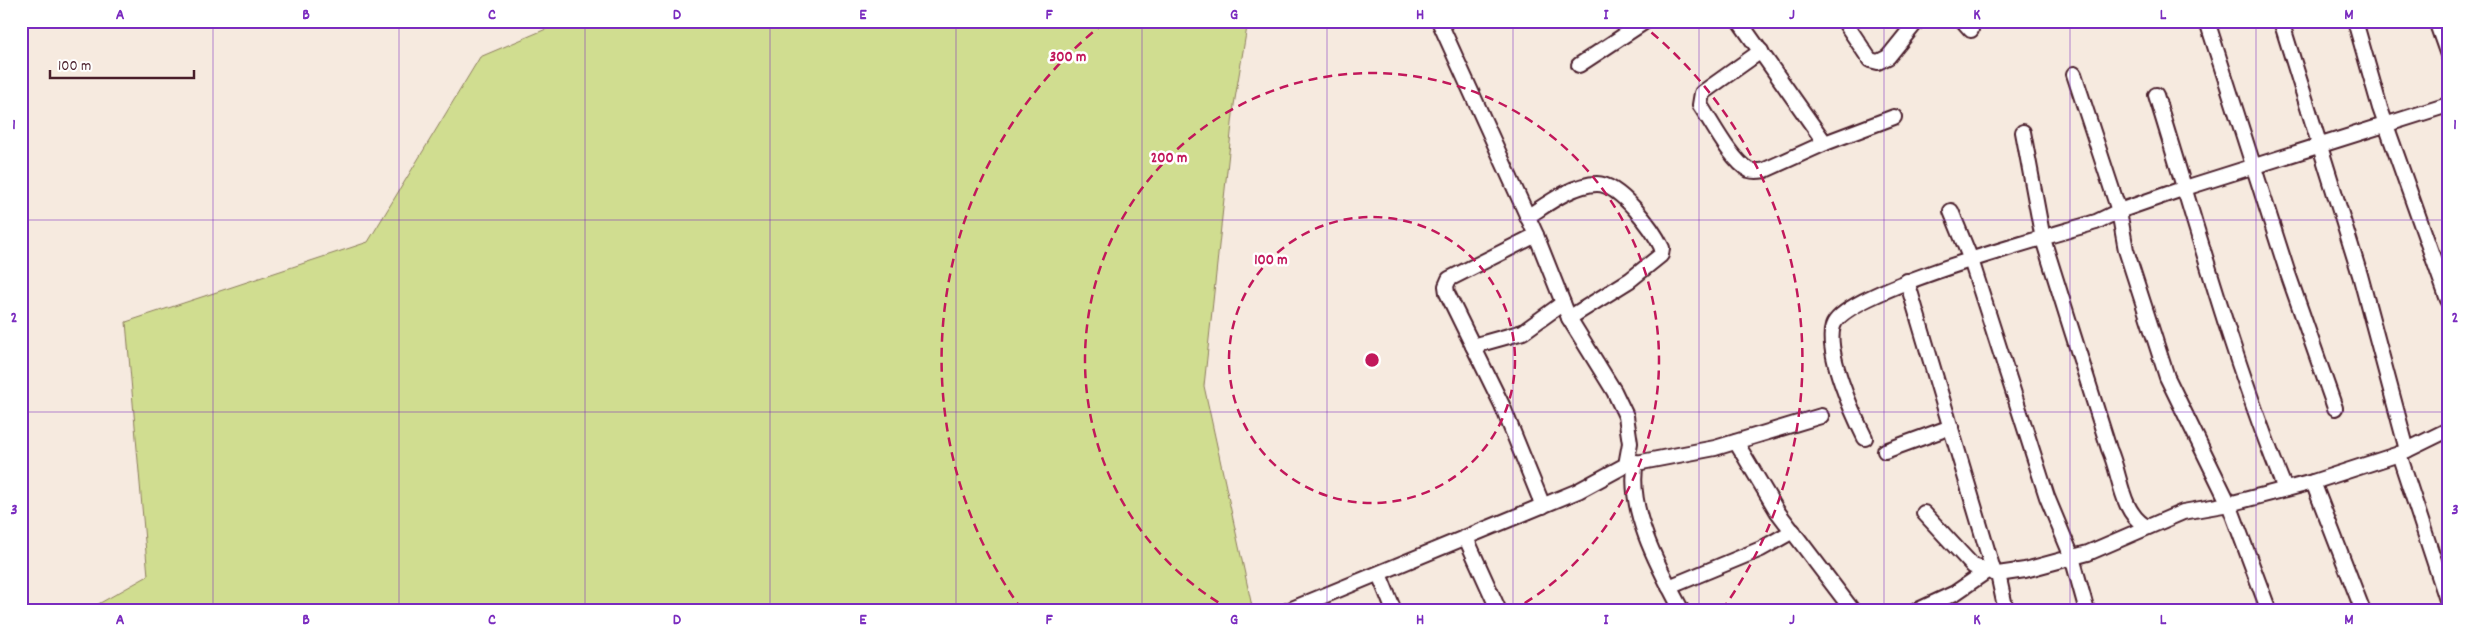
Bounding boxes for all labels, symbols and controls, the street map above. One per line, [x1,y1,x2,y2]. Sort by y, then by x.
text: A [116,4,125,27]
text: B [302,4,310,27]
text: C [488,4,496,27]
text: D [673,4,682,27]
text: E [859,4,867,27]
text: F [1045,4,1053,27]
text: G [1230,4,1238,27]
text: H [1416,4,1424,27]
text: I [1604,4,1610,27]
text: J [1789,4,1795,27]
text: K [1973,4,1981,27]
text: L [2160,4,2167,27]
text: M [2344,4,2354,27]
text: 300 m [1050,47,1086,69]
scale bar [50,48,194,80]
text: 100 m [58,56,91,78]
text: 1 [12,114,16,137]
text: 1 [2453,114,2457,137]
text: 200 m [1151,148,1187,170]
text: 100 m [1254,250,1288,272]
text: 2 [11,307,18,330]
text: 2 [2452,307,2459,330]
centre of rings [1363,351,1381,369]
text: 3 [10,499,18,522]
text: 3 [2451,499,2459,522]
text: A [116,609,125,632]
text: B [302,609,310,632]
text: C [488,609,496,632]
text: D [673,609,682,632]
text: E [859,609,867,632]
text: F [1045,609,1053,632]
text: G [1230,609,1238,632]
text: H [1416,609,1424,632]
text: I [1604,609,1610,632]
text: J [1789,609,1795,632]
text: K [1973,609,1981,632]
text: L [2160,609,2167,632]
text: M [2344,609,2354,632]

